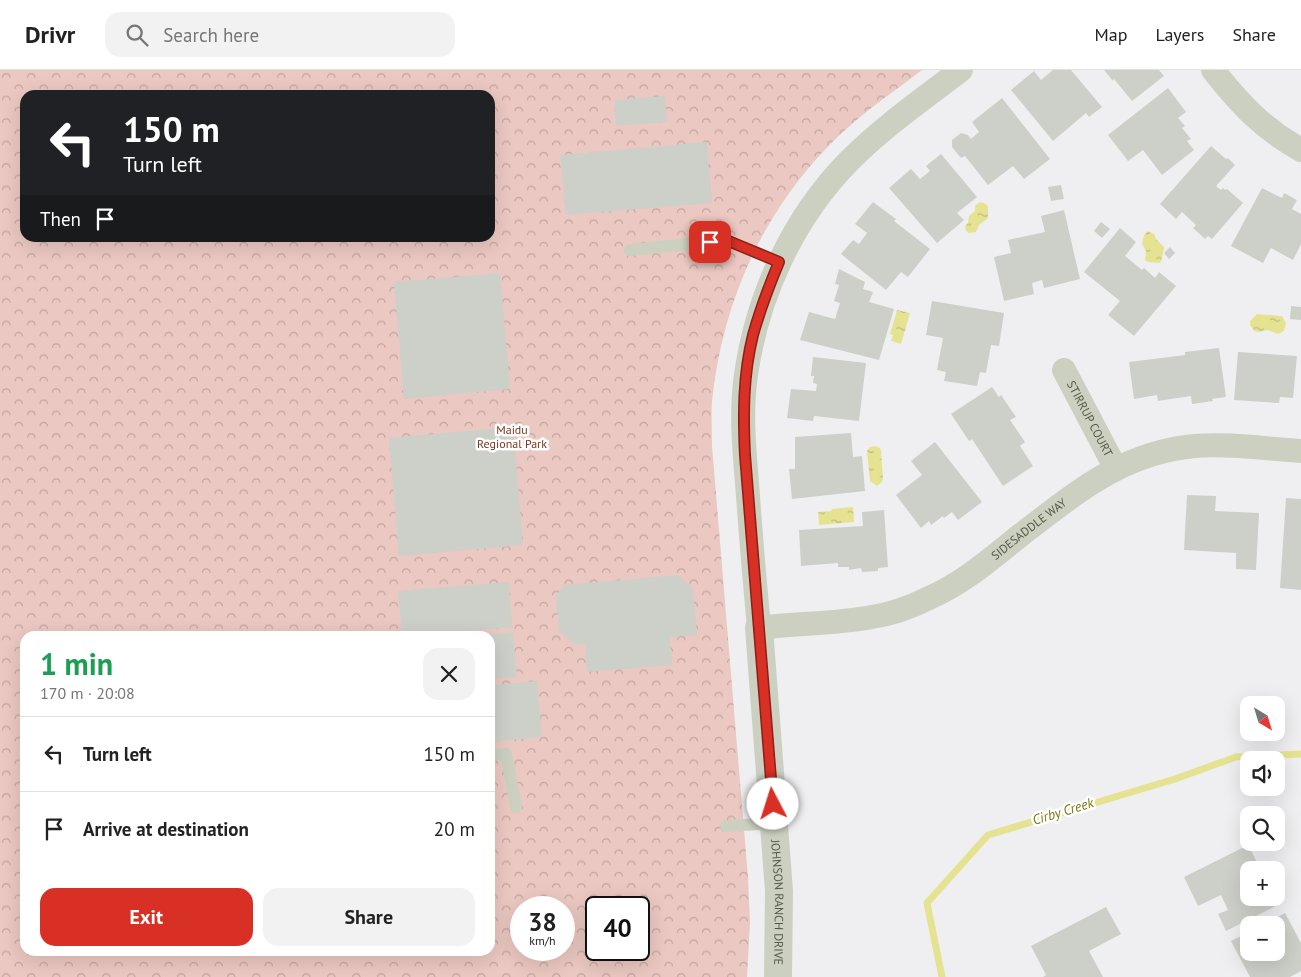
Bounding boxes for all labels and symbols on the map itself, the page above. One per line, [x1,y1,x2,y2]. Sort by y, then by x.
pin [689,221,731,263]
street label: STIRRUP COURT [1064,378,1116,459]
park label: Maidu Regional Park [477,422,547,451]
street label: SIDESADDLE WAY [988,495,1069,563]
north arrow [1240,696,1285,741]
position arrow [746,777,798,829]
water label: Cirby Creek [1030,793,1096,829]
street label: JOHNSON RANCH DRIVE [768,838,787,965]
speed limit sign: 40 [585,896,650,961]

